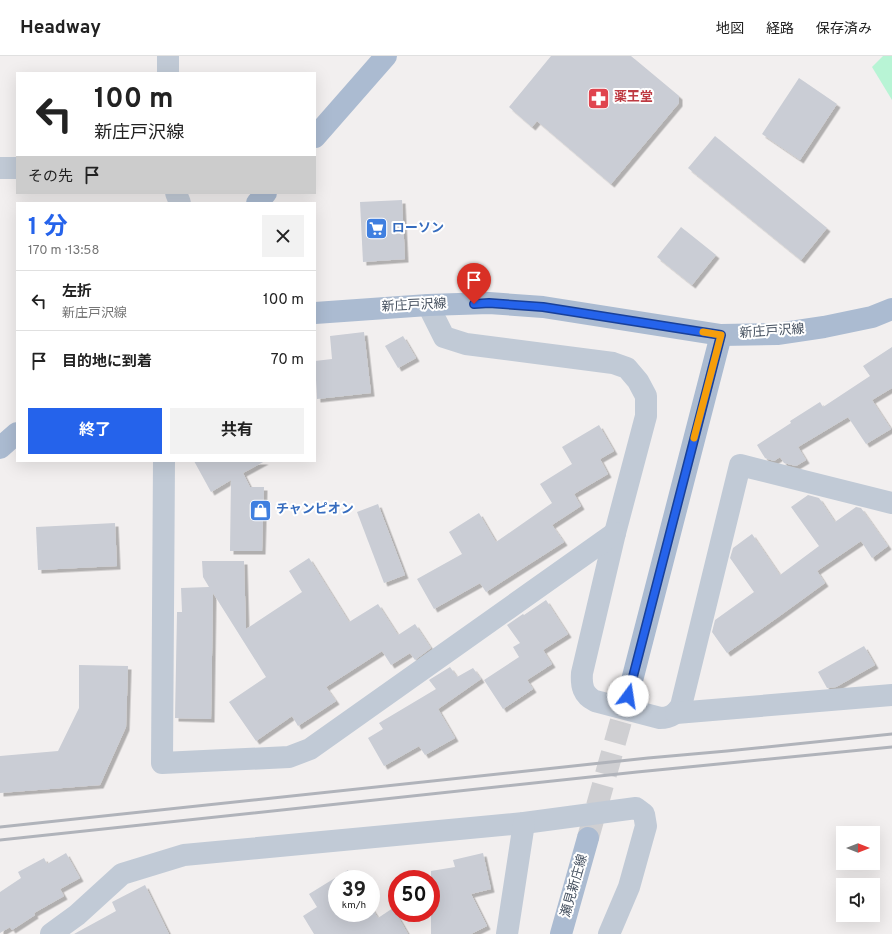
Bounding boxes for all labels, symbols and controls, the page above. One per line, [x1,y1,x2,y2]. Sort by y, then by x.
text: Headway [20,16,101,40]
text: 地図 [716,21,744,38]
text: 経路 [766,21,794,38]
text: 保存済み [816,21,872,38]
text: 100 m [94,82,174,118]
pharmacy icon: 薬王堂 [585,85,611,111]
icon: left [28,88,80,140]
place label: 薬王堂 [614,90,653,106]
text: 新庄戸沢線 [94,122,184,145]
icon: arrive [81,164,103,186]
text: その先 [28,168,73,187]
text: 1 分 [28,213,68,243]
button: close [262,215,304,257]
supermarket icon: ローソン [363,216,389,242]
place label: ローソン [392,221,444,237]
text: 170 m · 13:58 [28,243,99,259]
pin [457,263,491,304]
icon: arrive [463,269,485,291]
text: 左折 [62,283,92,302]
icon: left [28,290,50,312]
text: 100 m [263,291,304,310]
street label: 新庄戸沢線 [381,295,447,316]
text: 新庄戸沢線 [62,306,127,322]
street label: 新庄戸沢線 [739,321,805,342]
icon: arrive [28,350,50,372]
text: 70 m [271,351,304,370]
text: 目的地に到着 [62,353,152,372]
button: 終了 [28,408,162,454]
button: 共有 [170,408,304,454]
shop icon: チャンピオン [247,497,273,523]
place label: チャンピオン [276,502,354,518]
position arrow [607,675,649,717]
north arrow [836,826,880,870]
map controls [836,826,880,922]
street label: 瀬見新庄線 [557,852,592,919]
speed limit sign: 50 [388,870,440,922]
text: 39 [342,878,366,904]
button: sound [836,878,880,922]
text: km/h [342,899,366,912]

